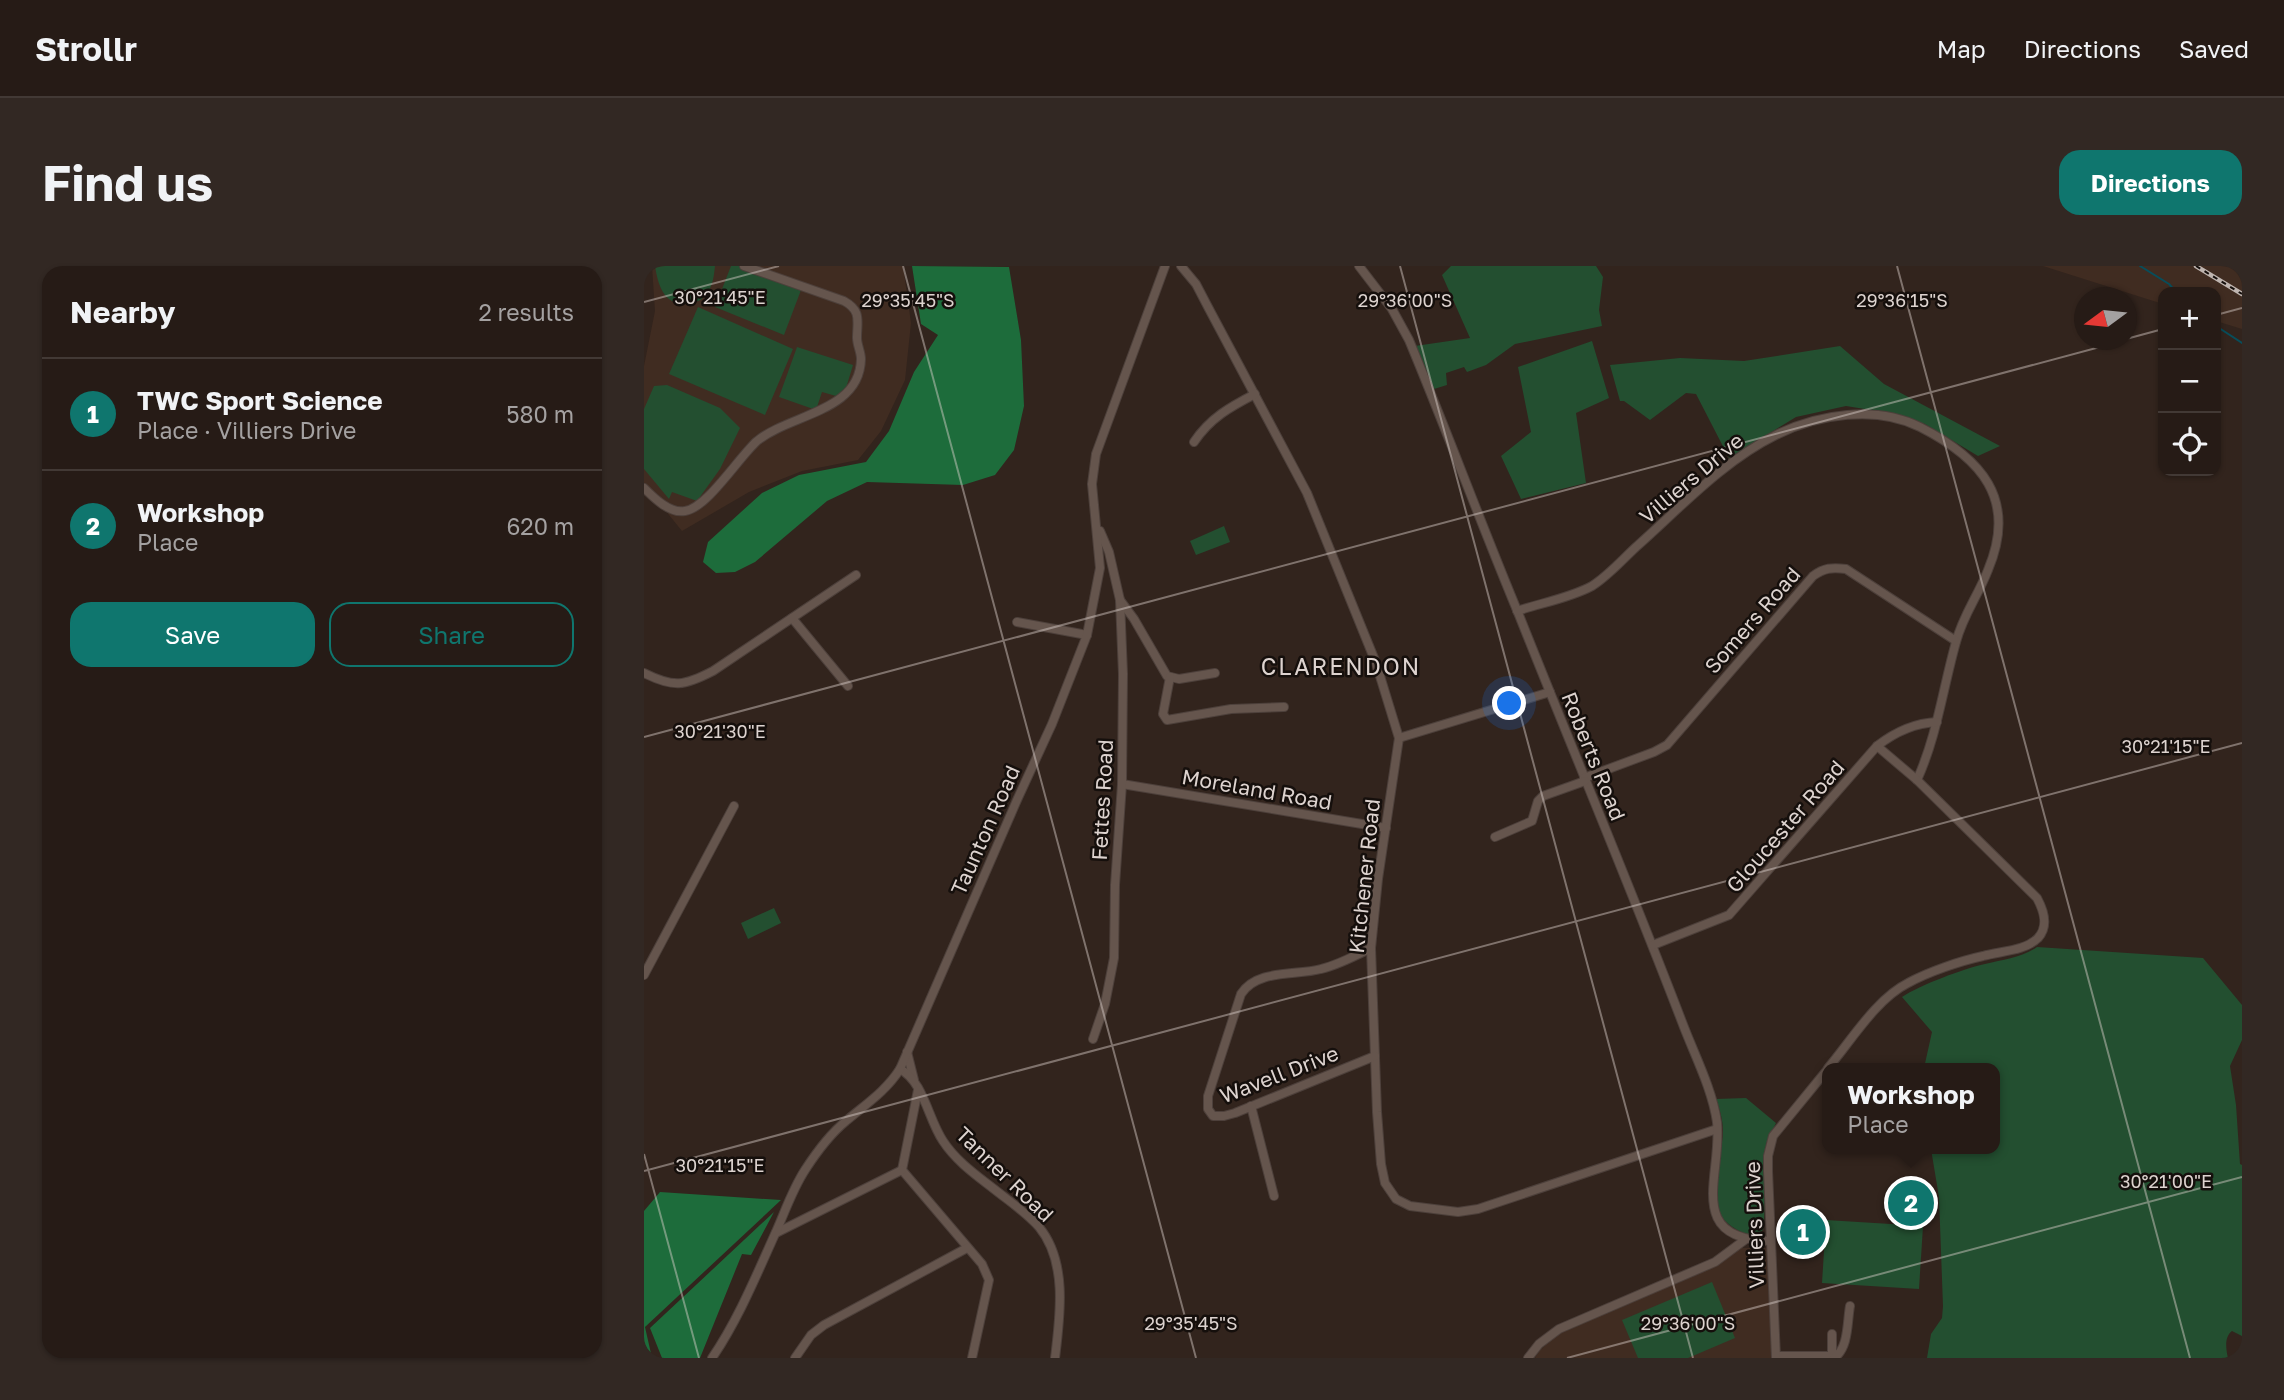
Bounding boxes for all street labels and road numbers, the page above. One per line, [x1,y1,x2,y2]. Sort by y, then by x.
street label: Villiers Drive [1634,427,1748,529]
street label: Somers Road [1699,561,1805,679]
street label: Roberts Road [1556,688,1632,824]
street label: Fettes Road [1086,739,1118,861]
street label: Gloucester Road [1720,755,1850,897]
street label: Taunton Road [945,761,1025,899]
street label: Moreland Road [1180,763,1334,815]
street label: Kitchener Road [1343,798,1385,954]
street label: Wavell Drive [1216,1039,1342,1109]
street label: Tanner Road [951,1121,1059,1227]
street label: Villiers Drive [1739,1161,1769,1289]

